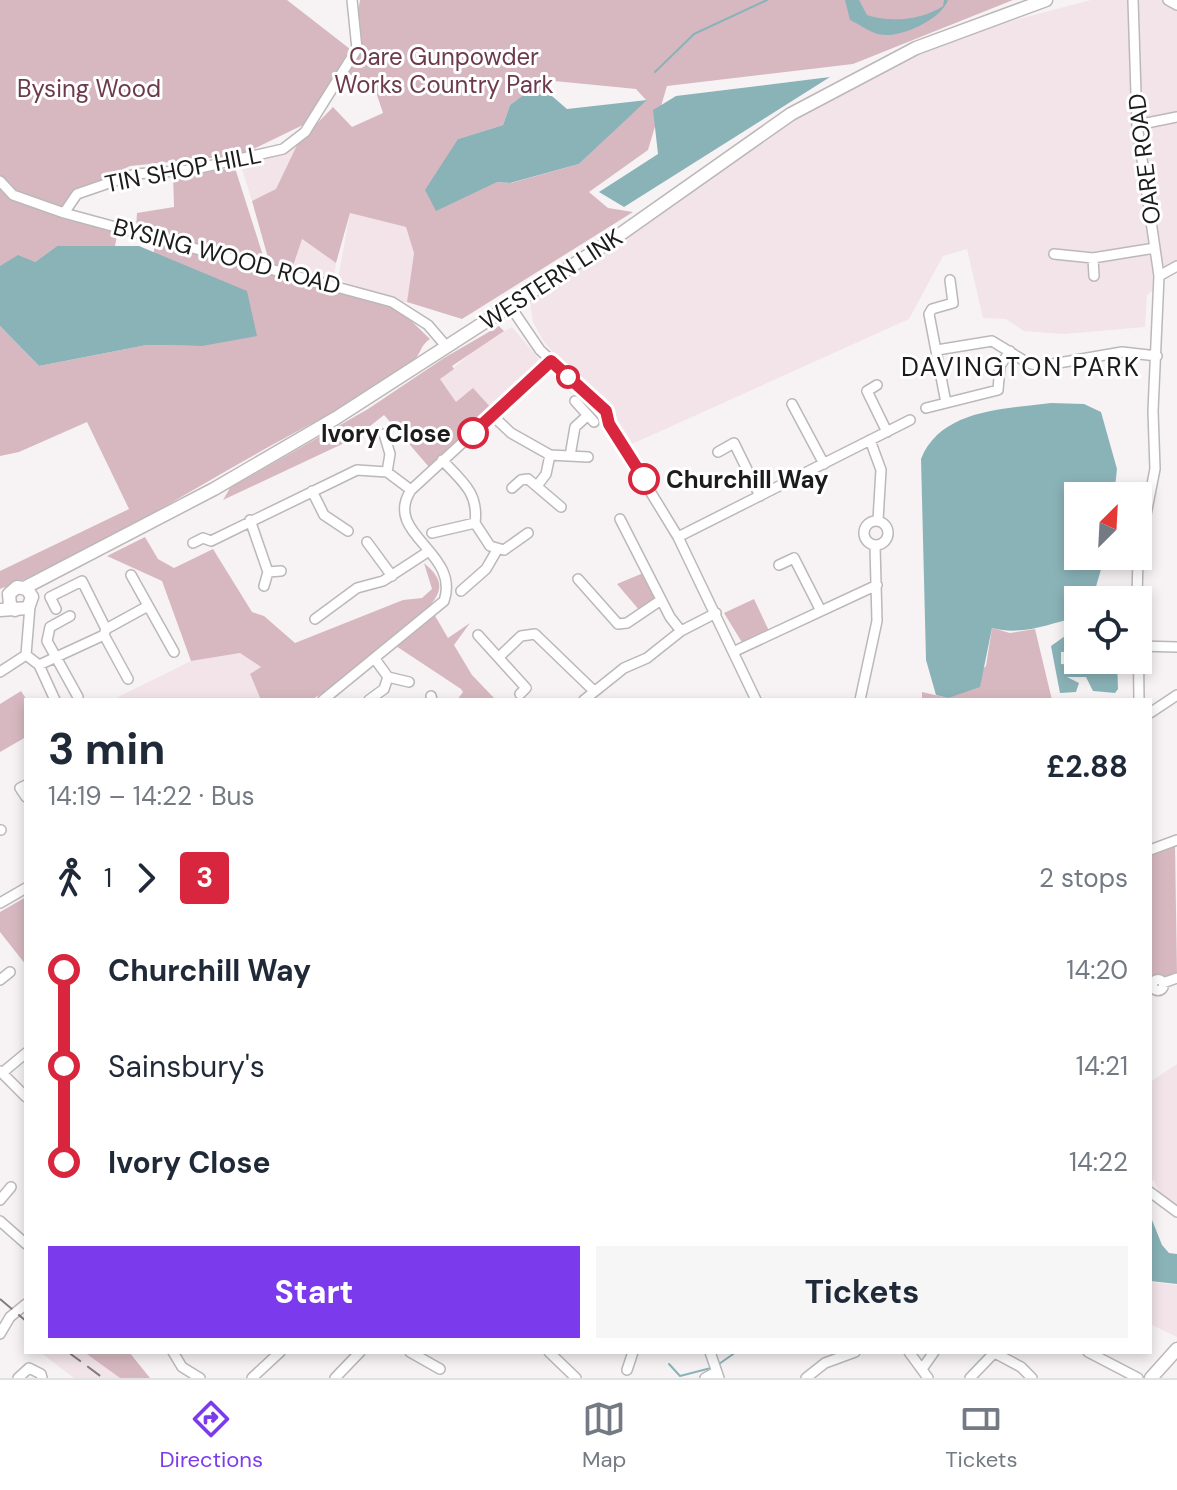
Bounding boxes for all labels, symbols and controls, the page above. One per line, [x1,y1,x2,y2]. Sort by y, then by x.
park label: Oare Gunpowder Works Country Park [334,41,554,100]
park label: Bysing Wood [17,73,161,104]
street label: OARE ROAD [1121,92,1167,226]
street label: TIN SHOP HILL [102,139,264,199]
street label: BYSING WOOD ROAD [110,211,344,301]
street label: WESTERN LINK [474,221,628,337]
district label: DAVINGTON PARK [901,350,1141,384]
unlabelled marker [557,366,579,388]
place label: Ivory Close [321,418,451,449]
marker: Ivory Close [458,418,488,448]
marker: Churchill Way [629,464,659,494]
place label: Churchill Way [666,464,829,495]
north arrow [1064,482,1152,570]
map controls [1064,482,1152,674]
button: locate [1064,586,1152,674]
text: 3 min [48,720,165,778]
text: £2.88 [1046,747,1128,786]
text: 14:19 – 14:22 · Bus [48,779,255,813]
icon: walk [48,856,92,900]
icon: forward [124,856,168,900]
text: 3 [196,859,213,896]
text: 1 [104,861,112,895]
text: 2 stops [1039,861,1128,895]
text: Churchill Way [108,951,311,990]
text: 14:20 [1066,953,1128,987]
text: Sainsbury's [108,1047,265,1086]
text: 14:21 [1076,1049,1128,1083]
text: Ivory Close [108,1143,271,1182]
text: 14:22 [1069,1145,1128,1179]
button: Start [48,1246,580,1338]
button: Tickets [596,1246,1128,1338]
tab: Directions [159,1397,263,1474]
tab: Map [582,1397,626,1474]
tab: Tickets [945,1397,1018,1474]

